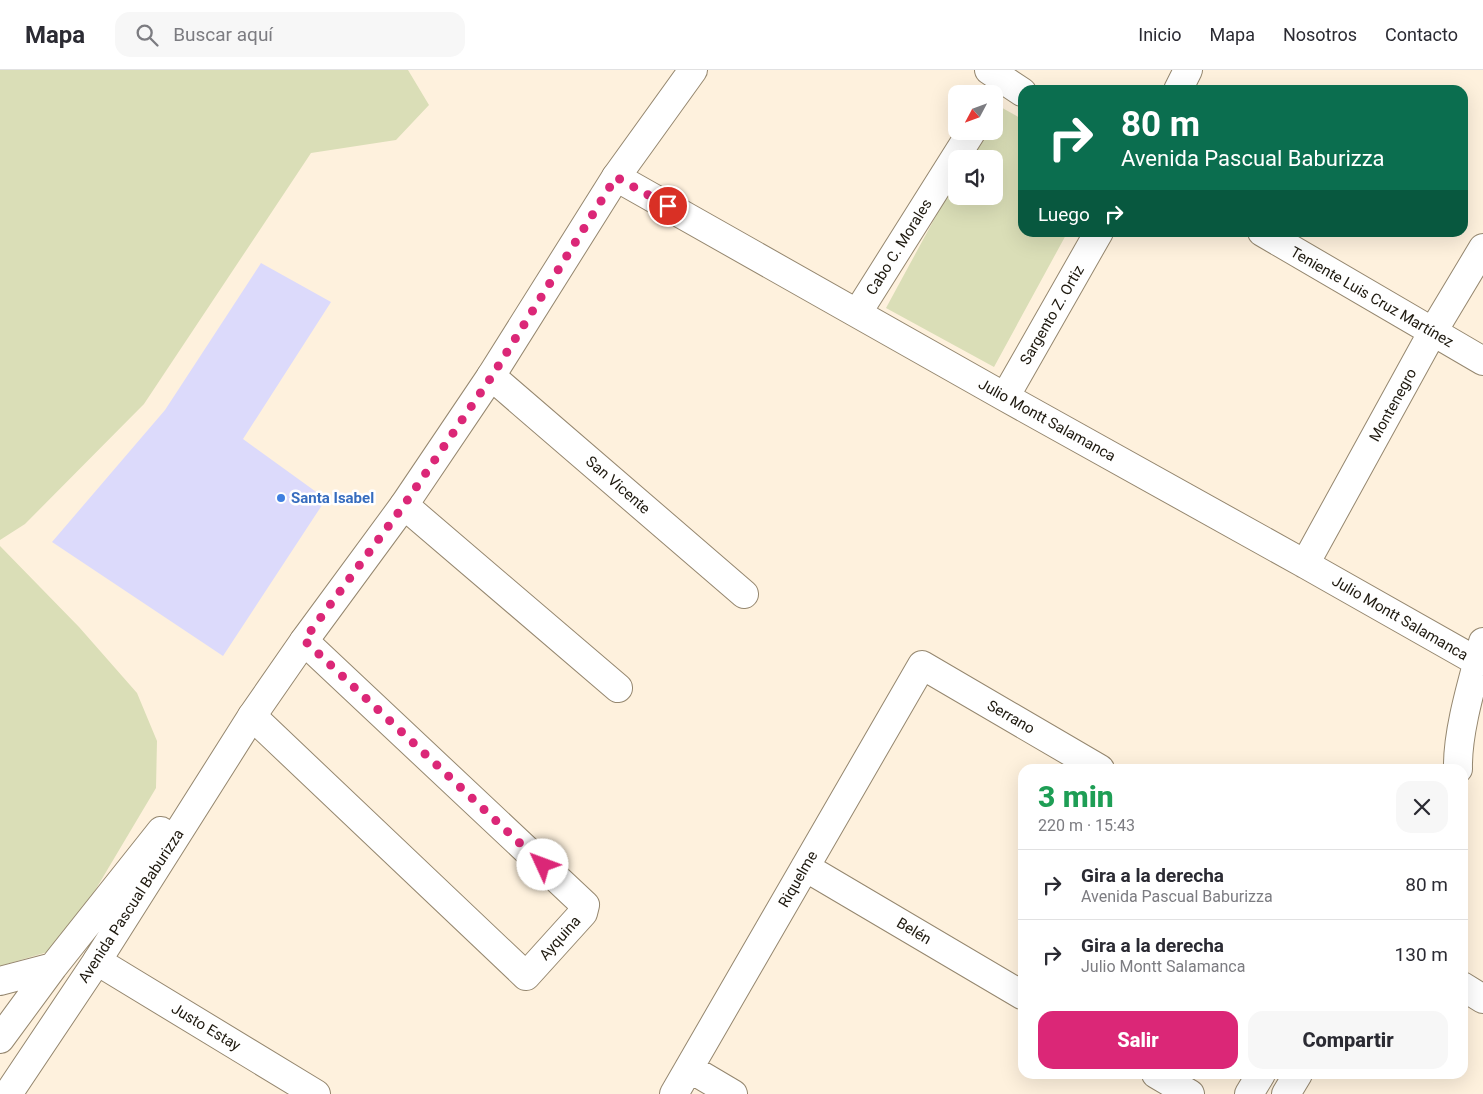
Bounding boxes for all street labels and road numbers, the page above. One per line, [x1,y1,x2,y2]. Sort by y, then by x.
street label: Cabo C. Morales [862,196,936,298]
street label: Teniente Luis Cruz Martínez [1287,243,1457,351]
street label: Sargento Z. Ortiz [1016,262,1088,368]
street label: Montenegro [1366,365,1420,445]
street label: Julio Montt Salamanca [975,375,1119,465]
street label: San Vicente [582,452,654,518]
street label: Julio Montt Salamanca [1329,572,1471,664]
street label: Serrano [984,696,1038,738]
street label: Avenida Pascual Baburizza [75,826,187,986]
street label: Riquelme [775,847,821,911]
street label: Ayquina [535,912,585,964]
street label: Belén [893,914,935,948]
street label: Justo Estay [168,999,244,1055]

